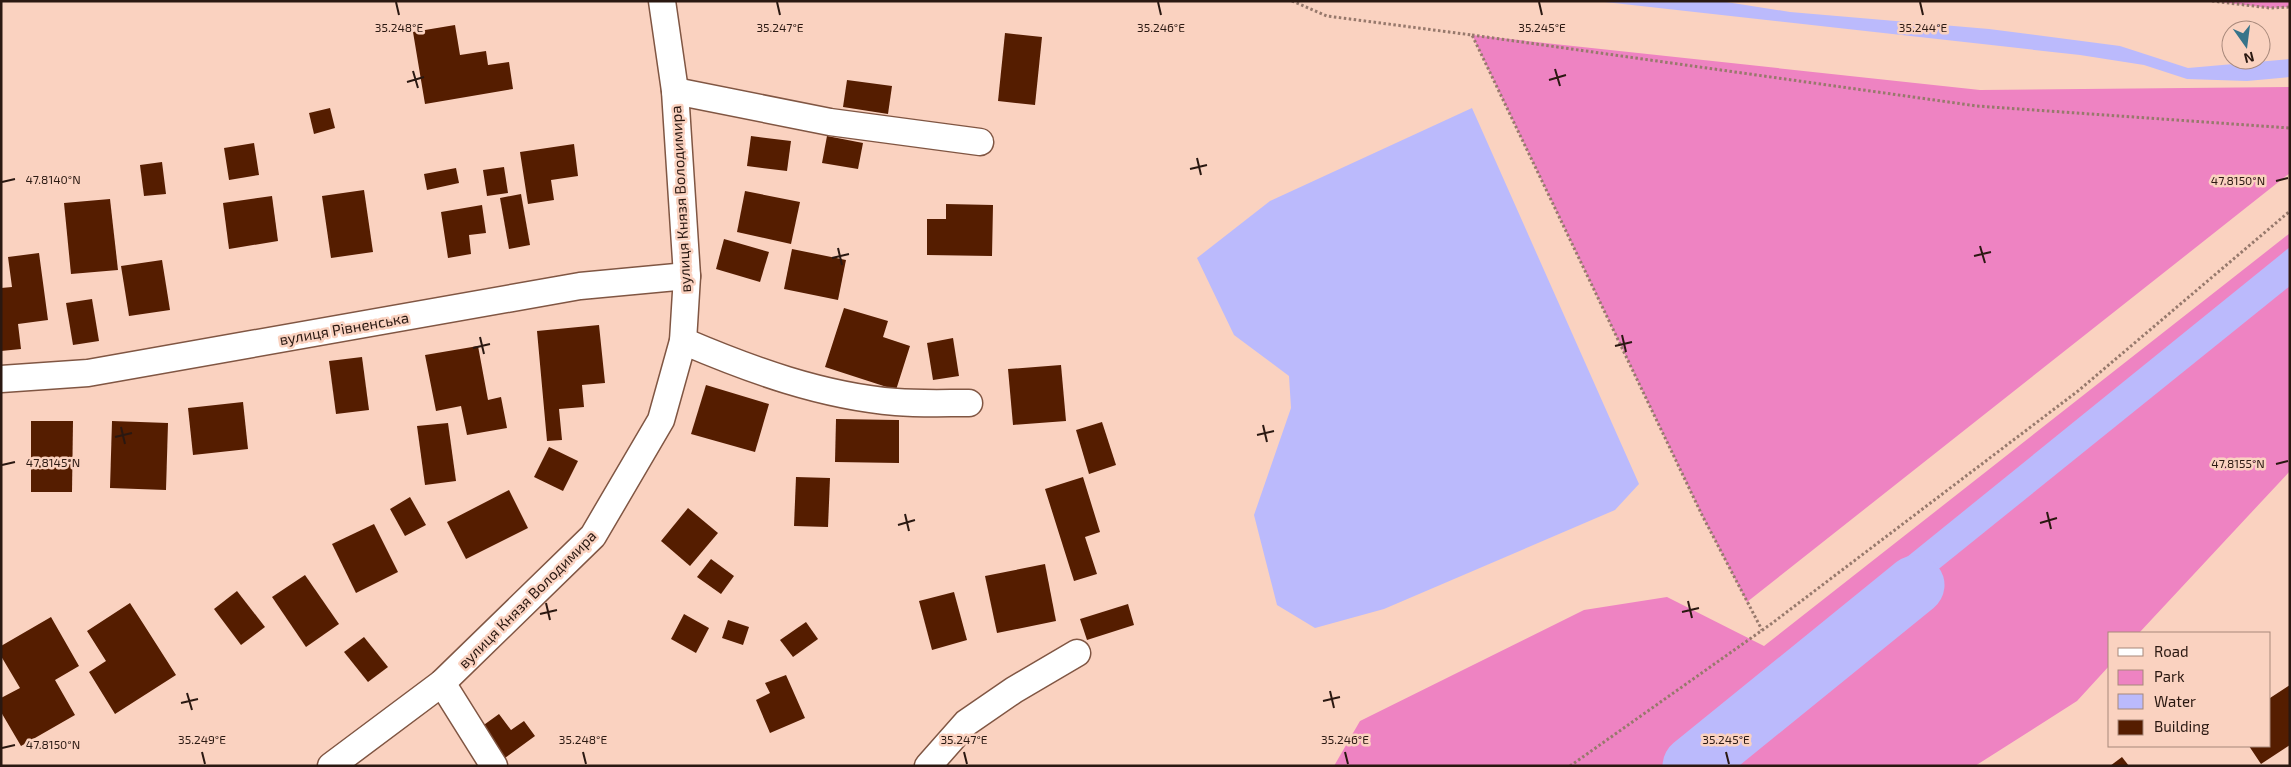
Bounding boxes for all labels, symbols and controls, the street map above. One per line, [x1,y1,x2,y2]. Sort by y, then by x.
text: 35.248°E [375,20,423,34]
text: 35.247°E [756,20,804,34]
text: 35.246°E [1137,20,1185,34]
text: 35.245°E [1518,20,1566,34]
text: 35.244°E [1899,20,1947,34]
north arrow [2221,20,2271,70]
text: N [2242,49,2256,68]
street label: вулиця Князя Володимира [666,105,695,293]
text: 47.8140°N [25,172,81,186]
text: 47.8150°N [2211,173,2265,187]
street label: вулиця Рівненська [278,308,410,349]
text: 47.8145°N [26,455,80,469]
text: 47.8155°N [2211,456,2265,470]
street label: вулиця Князя Володимира [454,526,600,672]
legend [2108,632,2271,747]
text: Road [2154,642,2189,660]
text: Park [2154,667,2185,685]
text: Water [2154,692,2196,710]
text: Building [2154,717,2210,735]
text: 35.249°E [178,732,226,746]
text: 35.248°E [559,732,607,746]
text: 35.247°E [940,732,988,746]
text: 35.246°E [1321,732,1369,746]
text: 35.245°E [1702,732,1750,746]
text: 47.8150°N [26,737,80,751]

